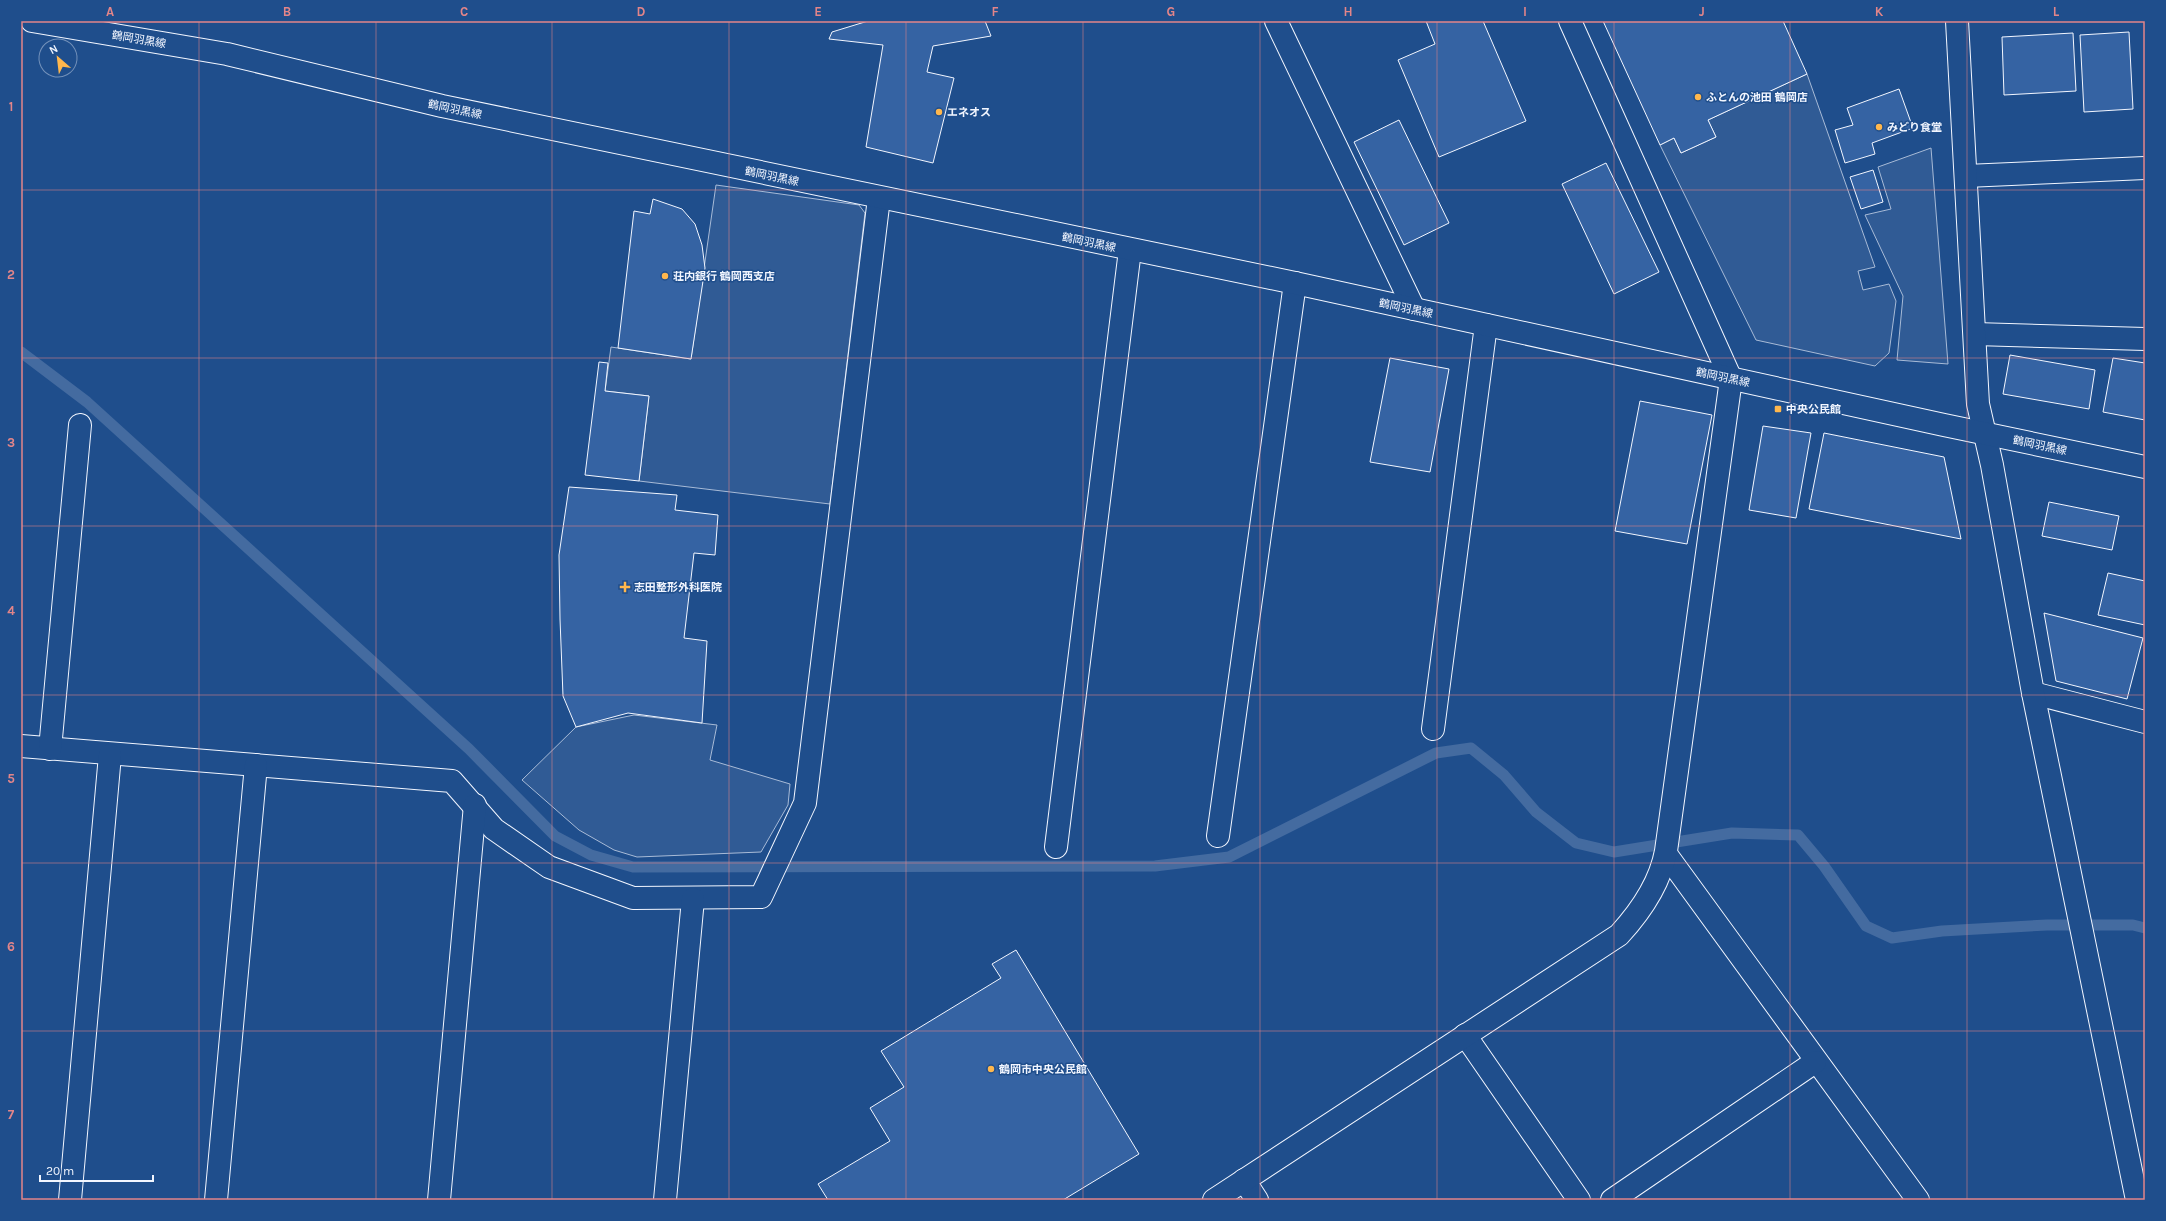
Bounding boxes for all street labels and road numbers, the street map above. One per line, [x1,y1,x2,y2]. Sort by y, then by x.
street label: 鶴岡羽黒線 [111,28,167,51]
street label: 鶴岡羽黒線 [427,97,483,122]
street label: 鶴岡羽黒線 [744,164,800,189]
street label: 鶴岡羽黒線 [1061,230,1117,255]
street label: 鶴岡羽黒線 [1378,296,1434,321]
street label: 鶴岡羽黒線 [1695,365,1751,390]
street label: 鶴岡羽黒線 [2012,433,2068,458]

